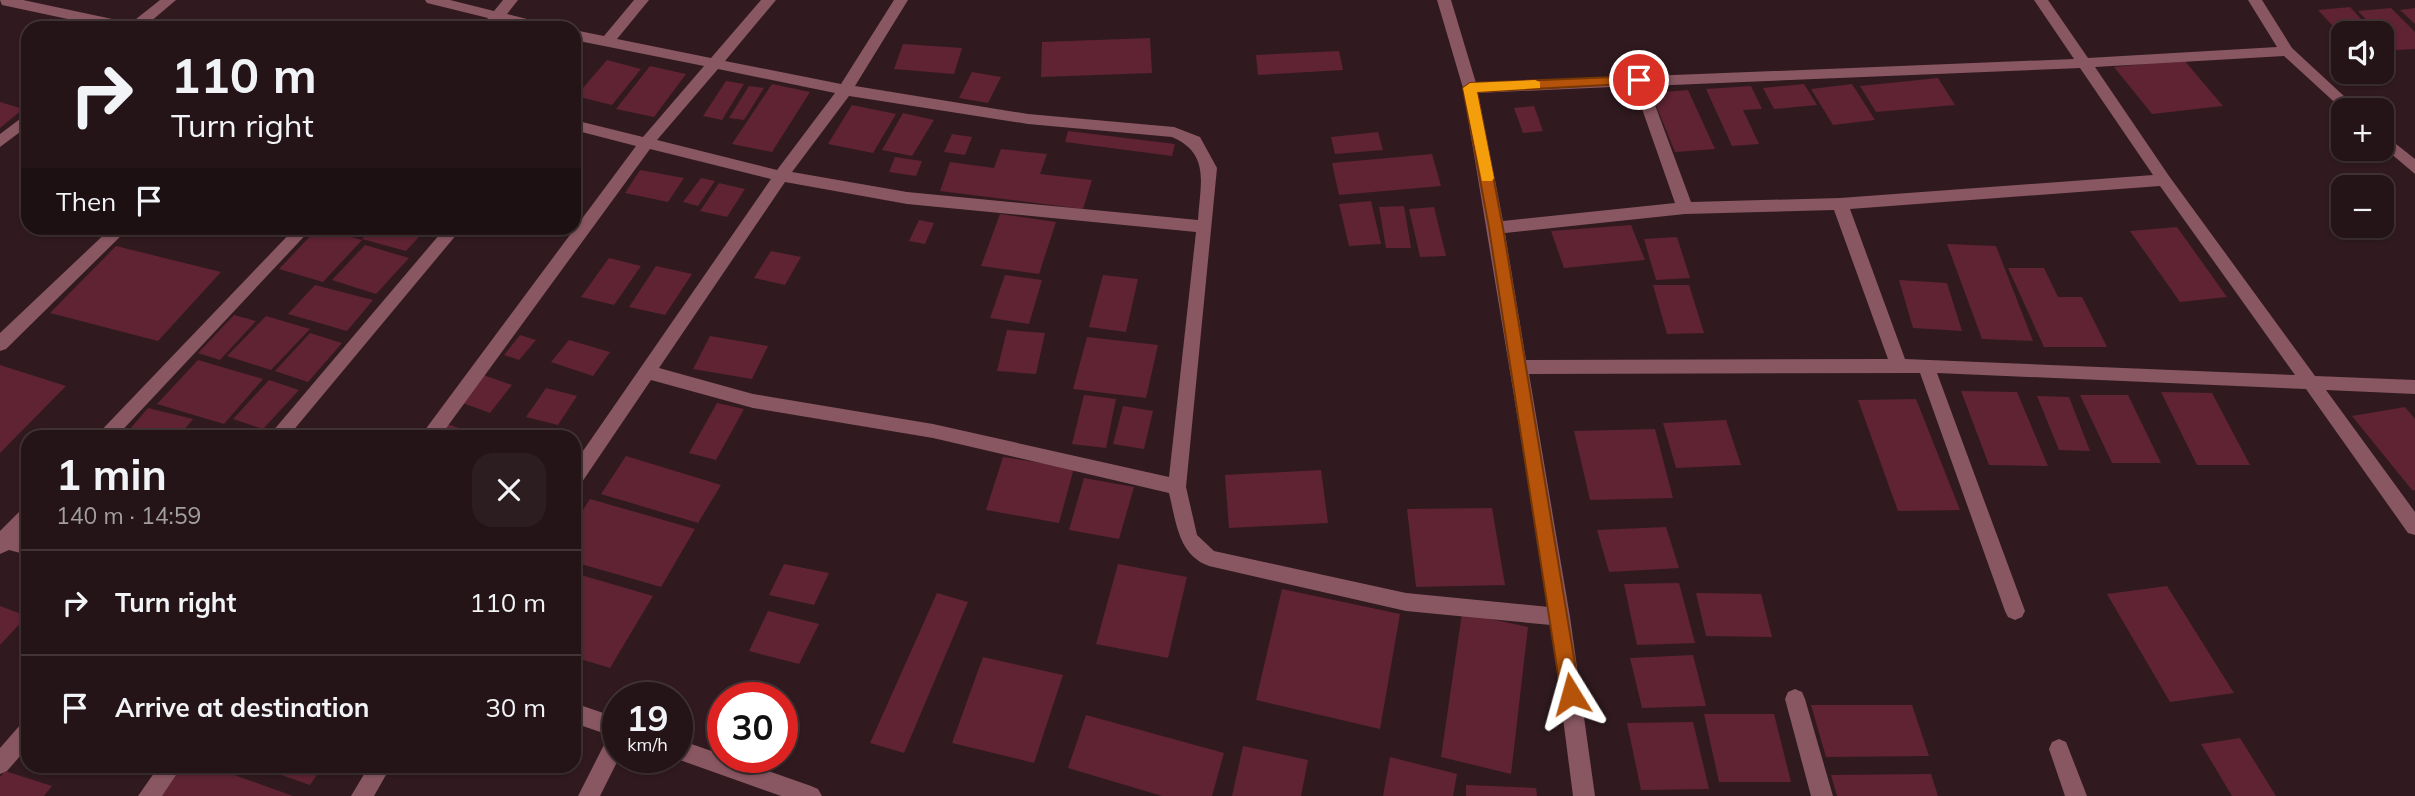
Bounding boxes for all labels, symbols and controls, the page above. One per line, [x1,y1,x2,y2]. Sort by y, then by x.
map controls [2331,21,2394,238]
button: sound [2331,21,2394,84]
text: 110 m [171,44,317,105]
icon: right [56,49,147,140]
pin [1609,50,1669,110]
icon: arrive [1620,61,1658,99]
button: + [2331,98,2394,161]
text: Turn right [171,105,314,145]
button: − [2331,175,2394,238]
icon: arrive [130,182,168,220]
text: Then [56,185,116,218]
text: 1 min [56,448,167,501]
button: close [472,453,546,527]
text: 140 m · 14:59 [56,501,201,530]
icon: right [56,584,94,622]
text: Turn right [115,586,236,619]
text: 110 m [470,586,546,619]
position arrow [1534,657,1608,731]
speed limit sign: 30 [707,682,798,773]
icon: arrive [56,689,94,727]
text: Arrive at destination [115,691,370,724]
text: 30 m [485,691,546,724]
text: 19 [626,696,669,740]
text: km/h [627,733,668,756]

